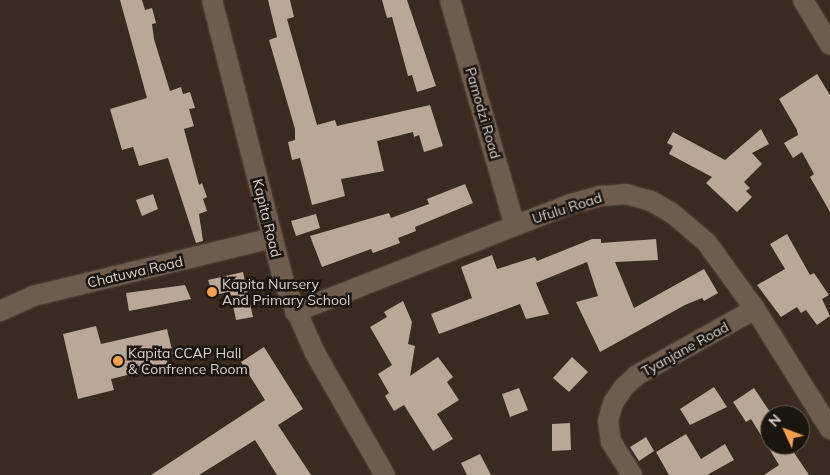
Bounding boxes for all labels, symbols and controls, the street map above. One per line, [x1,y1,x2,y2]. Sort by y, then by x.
street label: Pamodzi Road [462,65,504,161]
street label: Kapita Road [249,177,285,259]
street label: Ufulu Road [530,189,604,227]
street label: Chatuwa Road [86,253,184,291]
place label: Kapita Nursery And Primary School [222,276,350,308]
marker: Kapita Nursery And Primary School [206,286,218,298]
street label: Tyanjane Road [639,318,731,380]
place label: Kapita CCAP Hall & Confrence Room [128,345,248,378]
marker: Kapita CCAP Hall & Confrence Room [112,355,124,367]
north arrow [760,405,810,455]
text: N [765,410,785,430]

